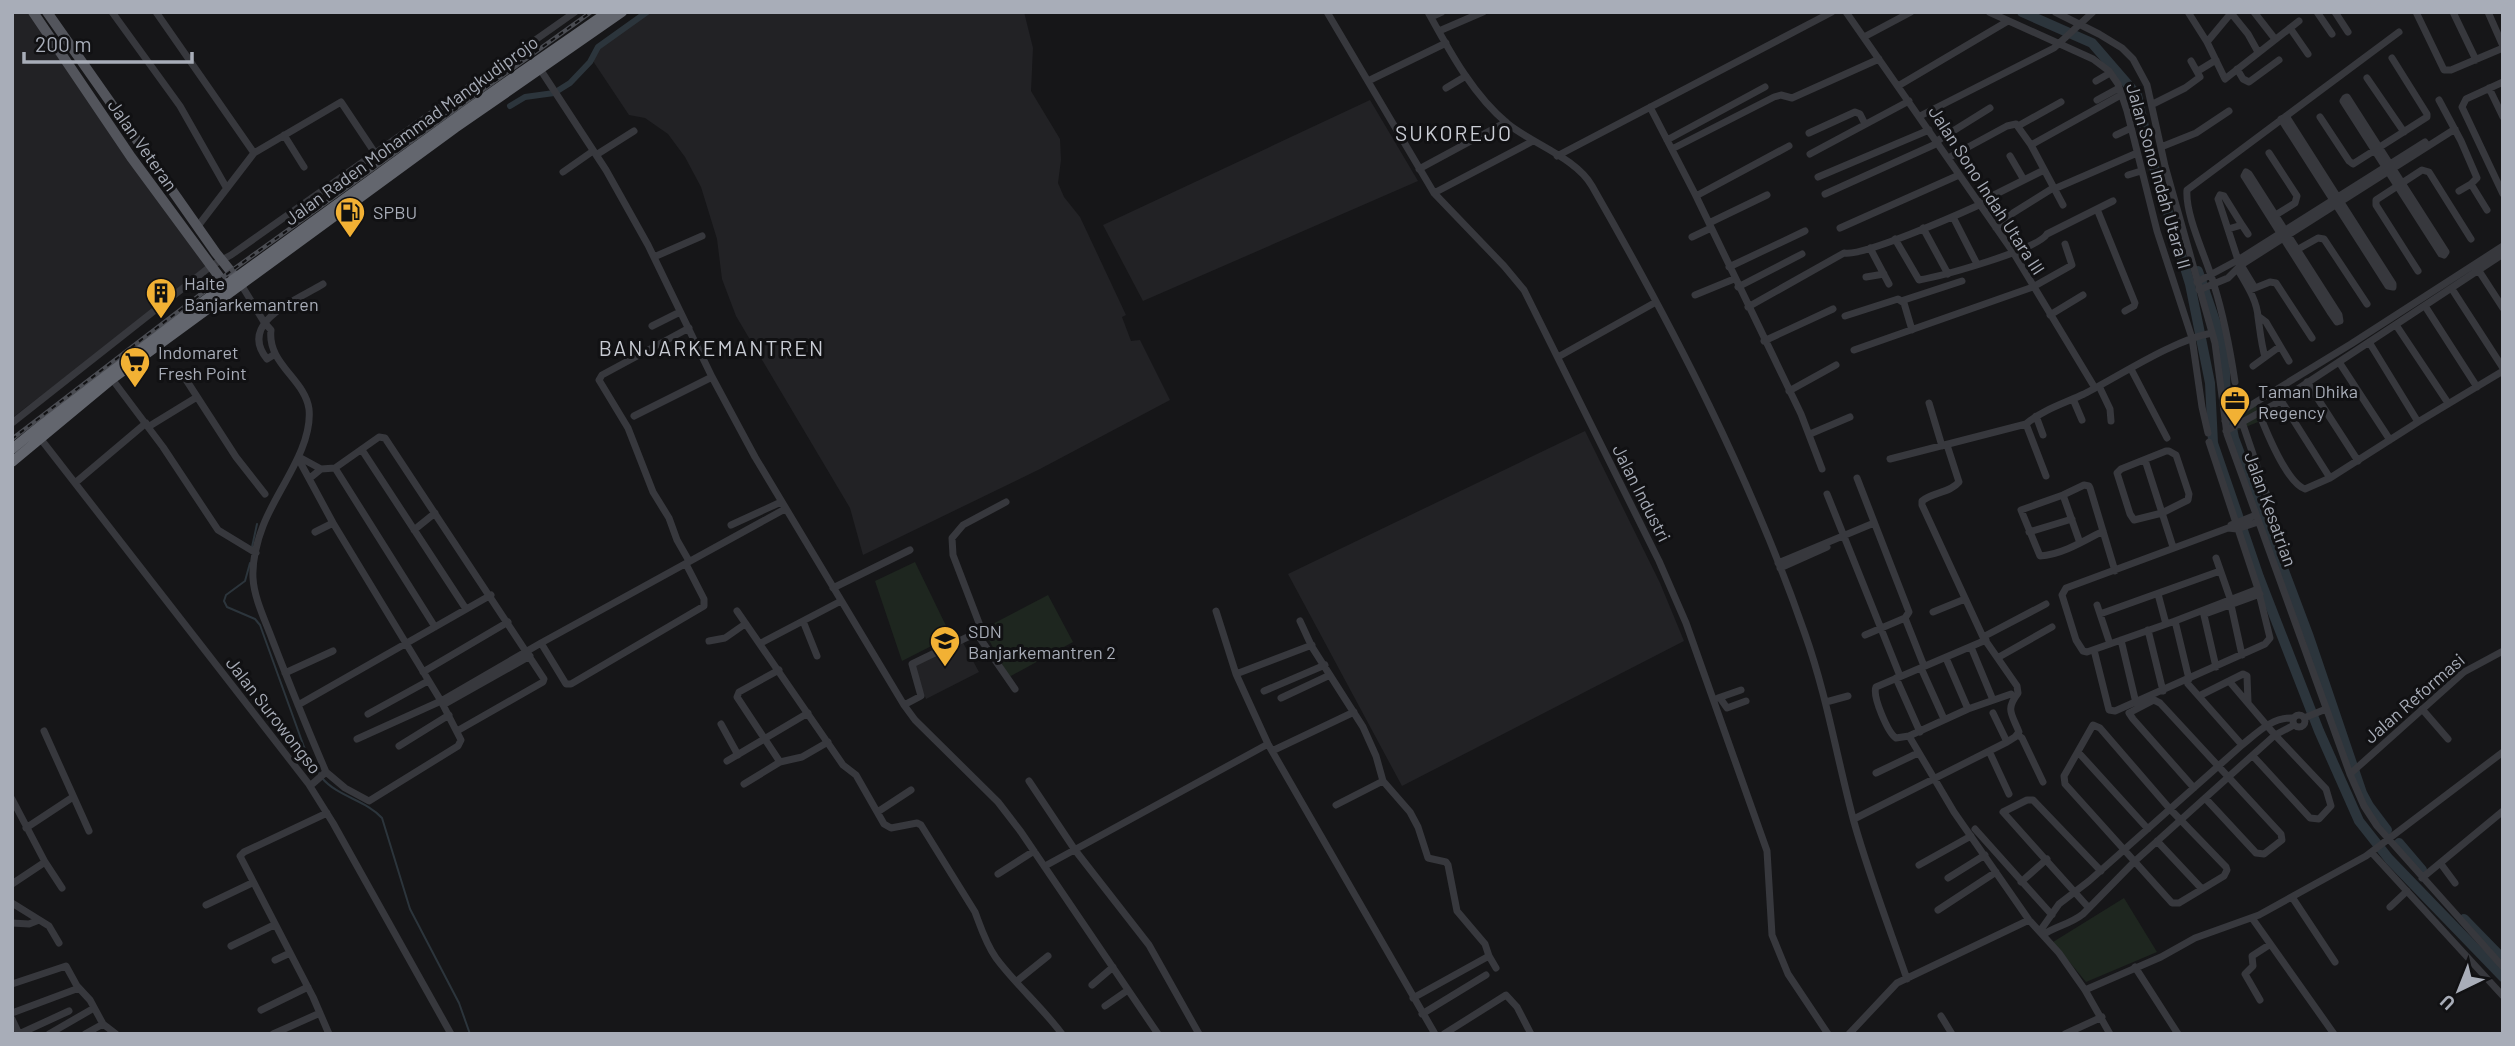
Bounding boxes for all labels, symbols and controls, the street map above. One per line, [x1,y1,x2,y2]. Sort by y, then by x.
scale bar [24,21,192,65]
text: 200 m [35,31,92,56]
street label: Jalan Raden Mohammad Mangkudiprojo [280,31,542,229]
street label: Jalan Sono Indah Utara II [2122,81,2196,271]
street label: Jalan Veteran [103,95,183,195]
street label: Jalan Sono Indah Utara III [1924,101,2050,279]
district label: SUKOREJO [1395,120,1513,145]
fuel station icon: SPBU [333,195,367,239]
place label: SPBU [373,201,417,223]
place label: Halte Banjarkemantren [184,272,319,315]
building icon: Halte Banjarkemantren [144,276,178,320]
district label: BANJARKEMANTREN [599,335,825,360]
place label: Indomaret Fresh Point [158,341,247,384]
supermarket icon: Indomaret Fresh Point [118,345,152,389]
place label: Taman Dhika Regency [2258,380,2358,423]
office icon: Taman Dhika Regency [2218,384,2252,428]
street label: Jalan Industri [1608,441,1676,545]
street label: Jalan Kesatrian [2240,448,2302,570]
place label: SDN Banjarkemantren 2 [968,620,1116,663]
school or university icon: SDN Banjarkemantren 2 [928,624,962,668]
street label: Jalan Reformasi [2359,648,2469,748]
street label: Jalan Surowongso [221,652,327,778]
north arrow [2424,955,2494,1025]
text: U [2435,990,2459,1015]

